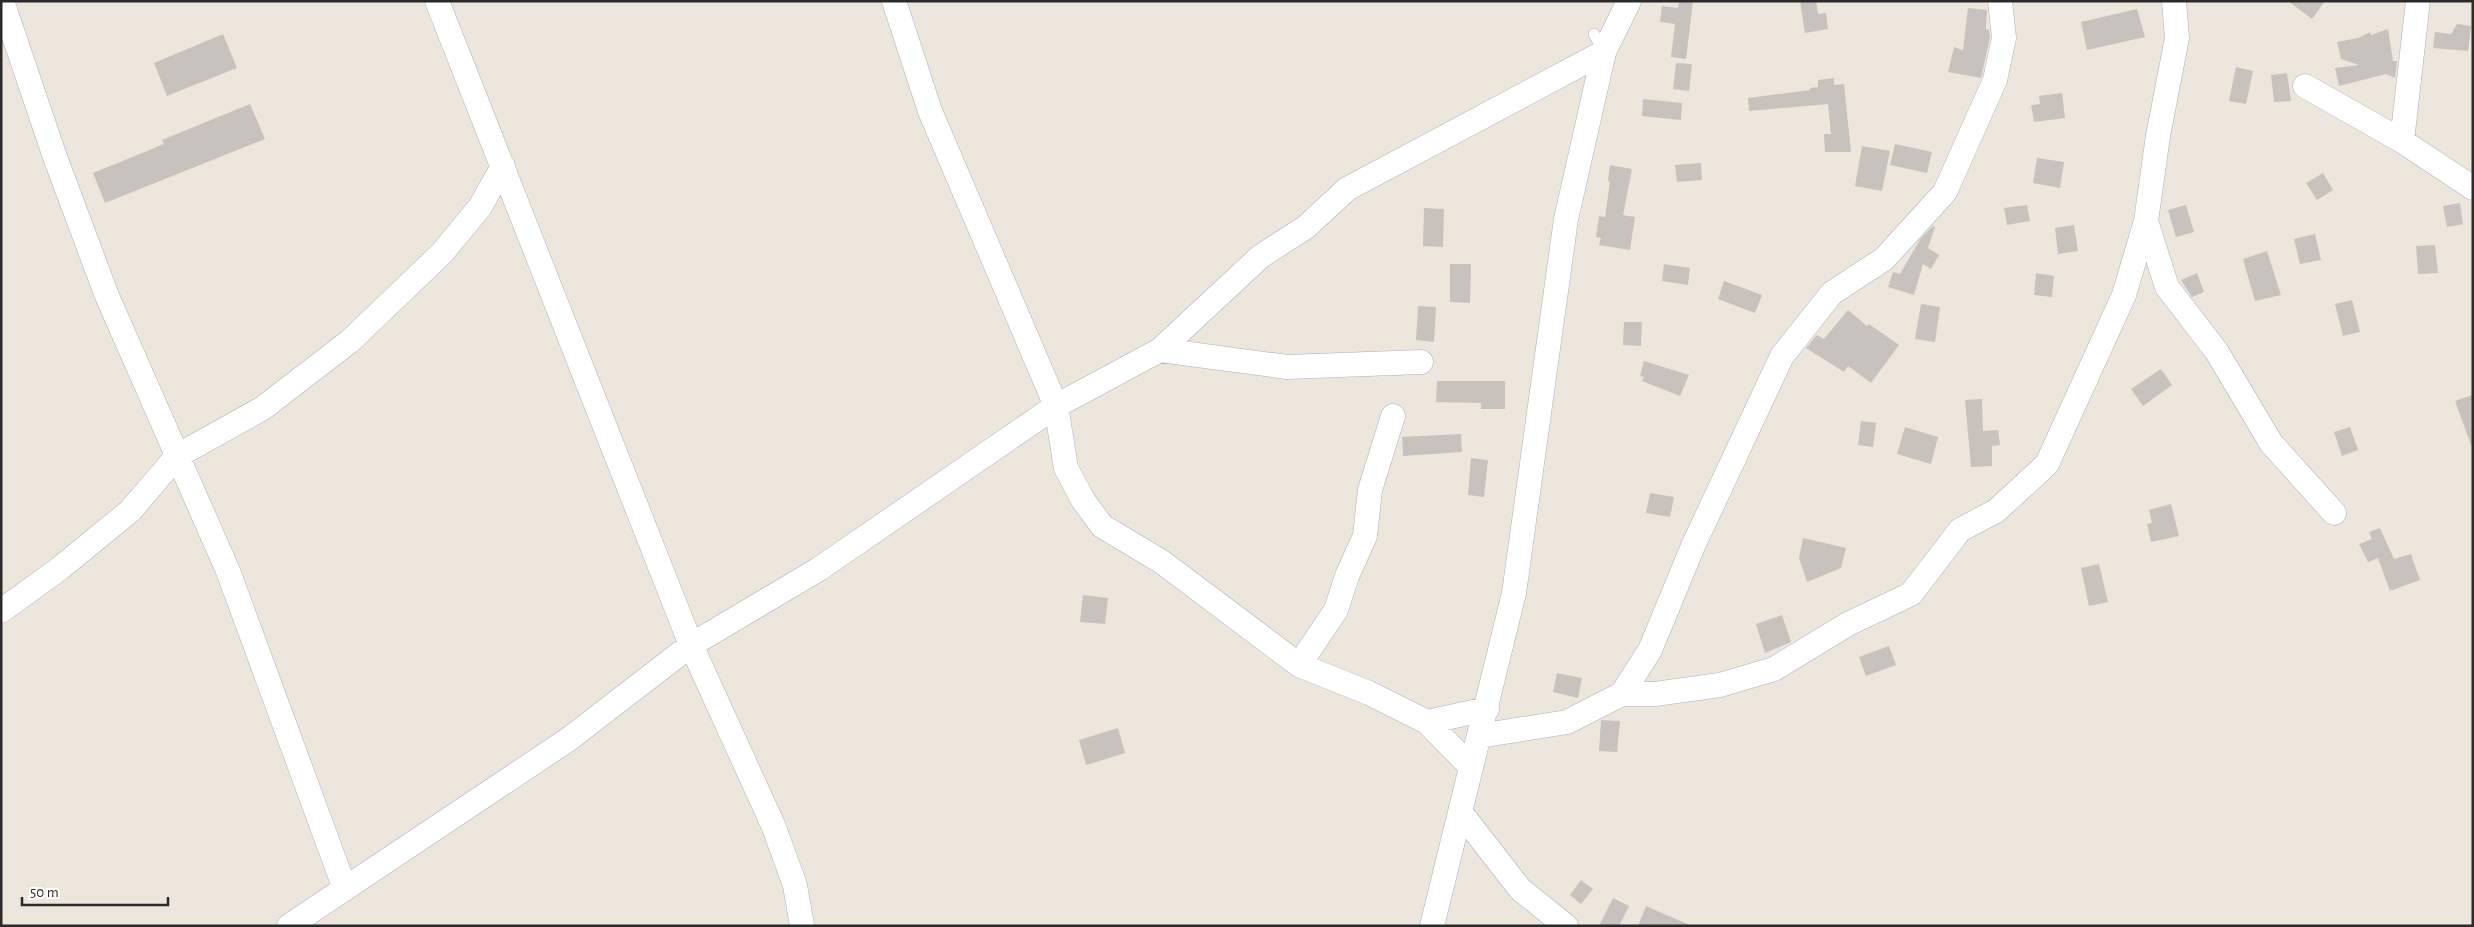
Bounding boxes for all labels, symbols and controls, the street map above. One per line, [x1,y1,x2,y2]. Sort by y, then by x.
scale bar [22,874,169,906]
text: 50 m [30,885,59,900]

